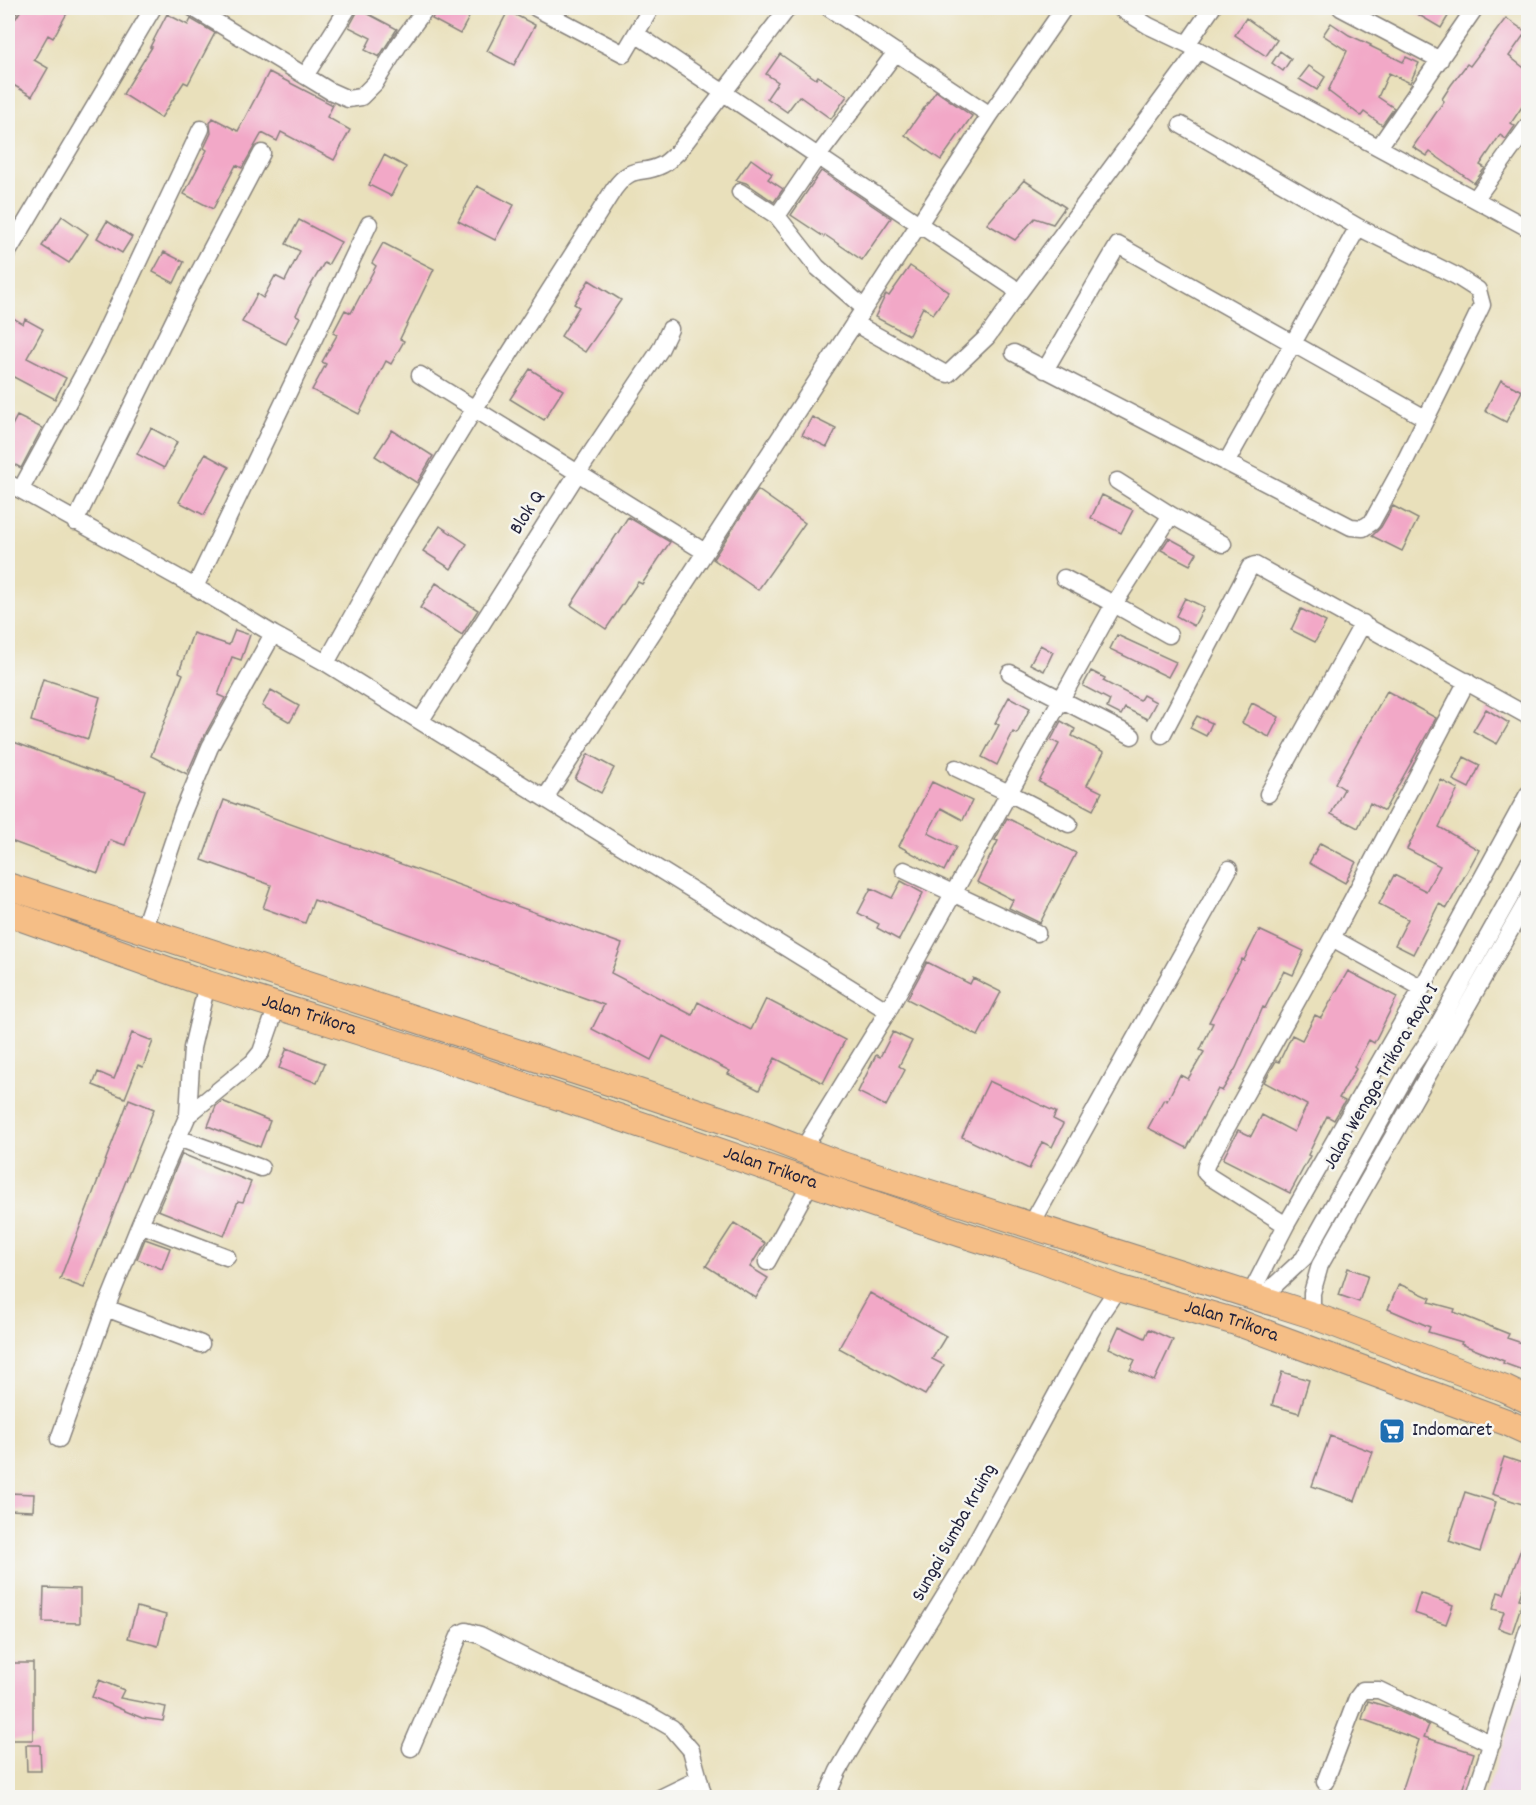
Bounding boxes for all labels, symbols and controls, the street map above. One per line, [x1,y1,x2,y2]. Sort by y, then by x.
street label: Blok Q [504,485,552,541]
street label: Jalan Wengga Trikora Raya I [1317,979,1447,1175]
street label: Jalan Trikora [258,988,360,1044]
street label: Jalan Trikora [719,1140,821,1198]
street label: Jalan Trikora [1181,1294,1283,1351]
supermarket icon: Indomaret [1377,1416,1407,1446]
place label: Indomaret [1412,1417,1492,1445]
street label: Sungai Sumba Kruing [905,1459,1005,1607]

